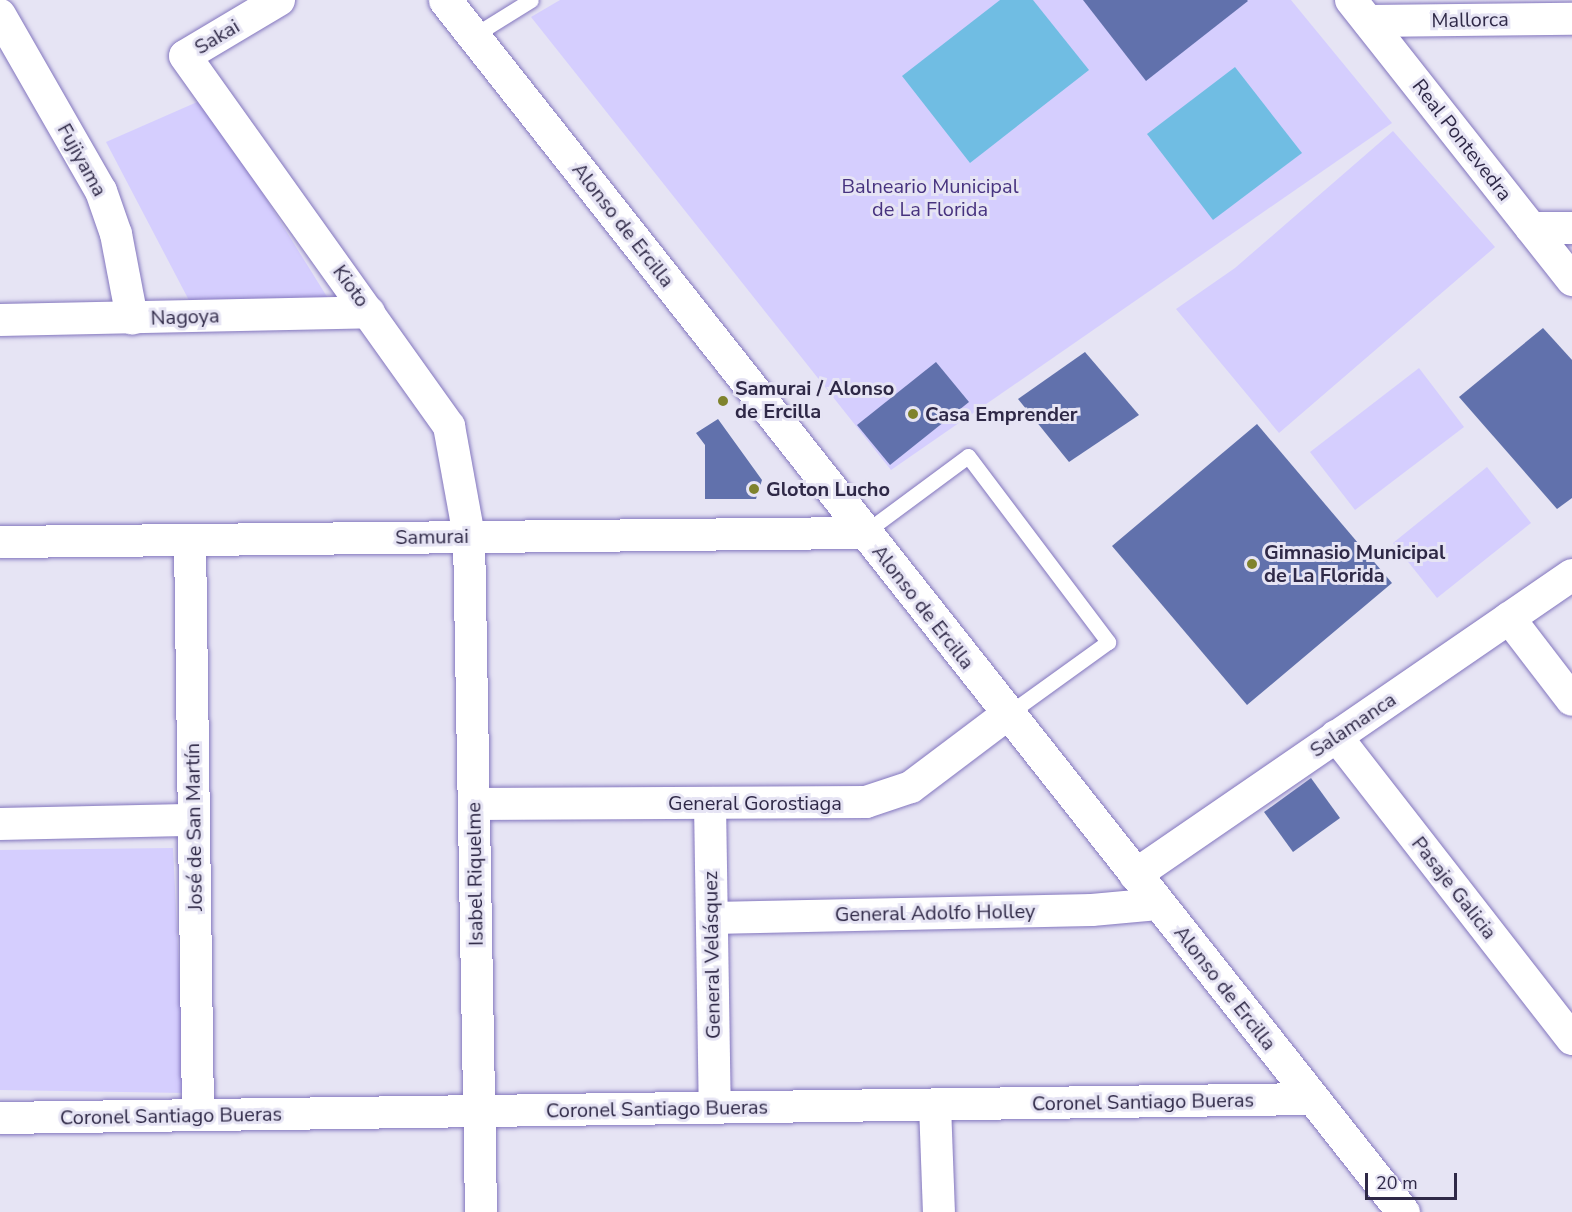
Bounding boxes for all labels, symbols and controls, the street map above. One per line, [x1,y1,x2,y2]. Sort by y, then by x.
street label: Mallorca [1431,7,1509,33]
street label: Sakai [190,14,244,60]
street label: Real Pontevedra [1407,74,1517,206]
street label: Fujiyama [52,119,112,201]
street label: Alonso de Ercilla [567,158,679,292]
park label: Balneario Municipal de La Florida [841,175,1019,222]
street label: Kioto [328,260,374,312]
street label: Nagoya [150,304,220,330]
place label: Samurai / Alonso de Ercilla [735,377,894,424]
marker: Samurai / Alonso de Ercilla [716,394,730,408]
place label: Casa Emprender [925,402,1078,426]
marker: Casa Emprender [906,407,920,421]
place label: Gloton Lucho [766,477,890,501]
marker: Gloton Lucho [747,482,761,496]
street label: Samurai [395,524,469,550]
street label: Alonso de Ercilla [867,540,979,674]
place label: Gimnasio Municipal de La Florida [1264,540,1445,587]
marker: Gimnasio Municipal de La Florida [1245,557,1259,571]
street label: Salamanca [1306,688,1400,762]
street label: José de San Martín [181,743,207,911]
street label: General Gorostiaga [668,791,842,815]
street label: Isabel Riquelme [462,802,488,946]
street label: Pasaje Galicia [1406,832,1502,944]
street label: General Velásquez [699,871,725,1039]
street label: General Adolfo Holley [835,899,1035,927]
street label: Alonso de Ercilla [1169,921,1281,1055]
street label: Coronel Santiago Bueras [1032,1088,1254,1116]
street label: Coronel Santiago Bueras [546,1095,768,1123]
street label: Coronel Santiago Bueras [60,1102,282,1130]
scale bar [1368,1161,1460,1199]
text: 20 m [1376,1171,1418,1195]

